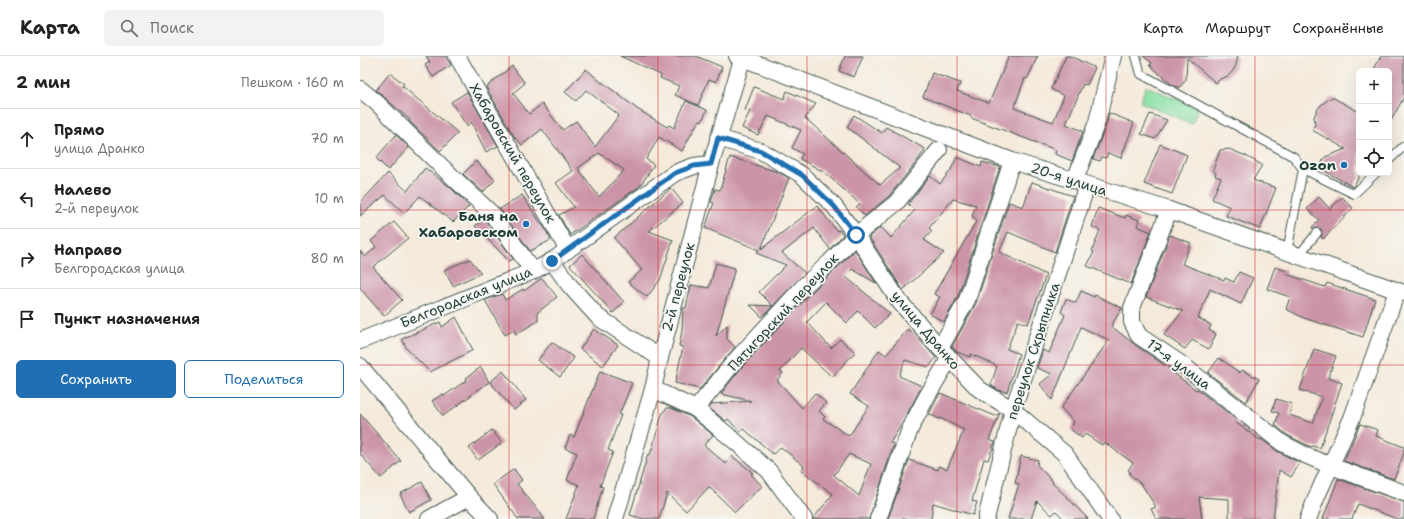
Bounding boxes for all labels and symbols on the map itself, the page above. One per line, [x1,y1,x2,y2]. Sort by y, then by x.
street label: Хабаровский переулок [466,80,561,227]
place label: Ozon [1299,156,1336,174]
street label: 20-я улица [1028,158,1110,200]
marker: Ozon [1339,160,1349,170]
place label: Баня на Хабаровском [419,207,518,241]
marker: Баня на Хабаровском [521,219,531,229]
route start [847,226,865,244]
street label: 2-й переулок [657,240,699,334]
street label: Пятигорский переулок [724,249,843,375]
route end [543,252,561,270]
street label: Белгородская улица [397,262,535,332]
street label: переулок Скрыпника [1002,280,1064,422]
street label: улица Дранко [888,287,964,373]
street label: 17-я улица [1143,335,1215,393]

